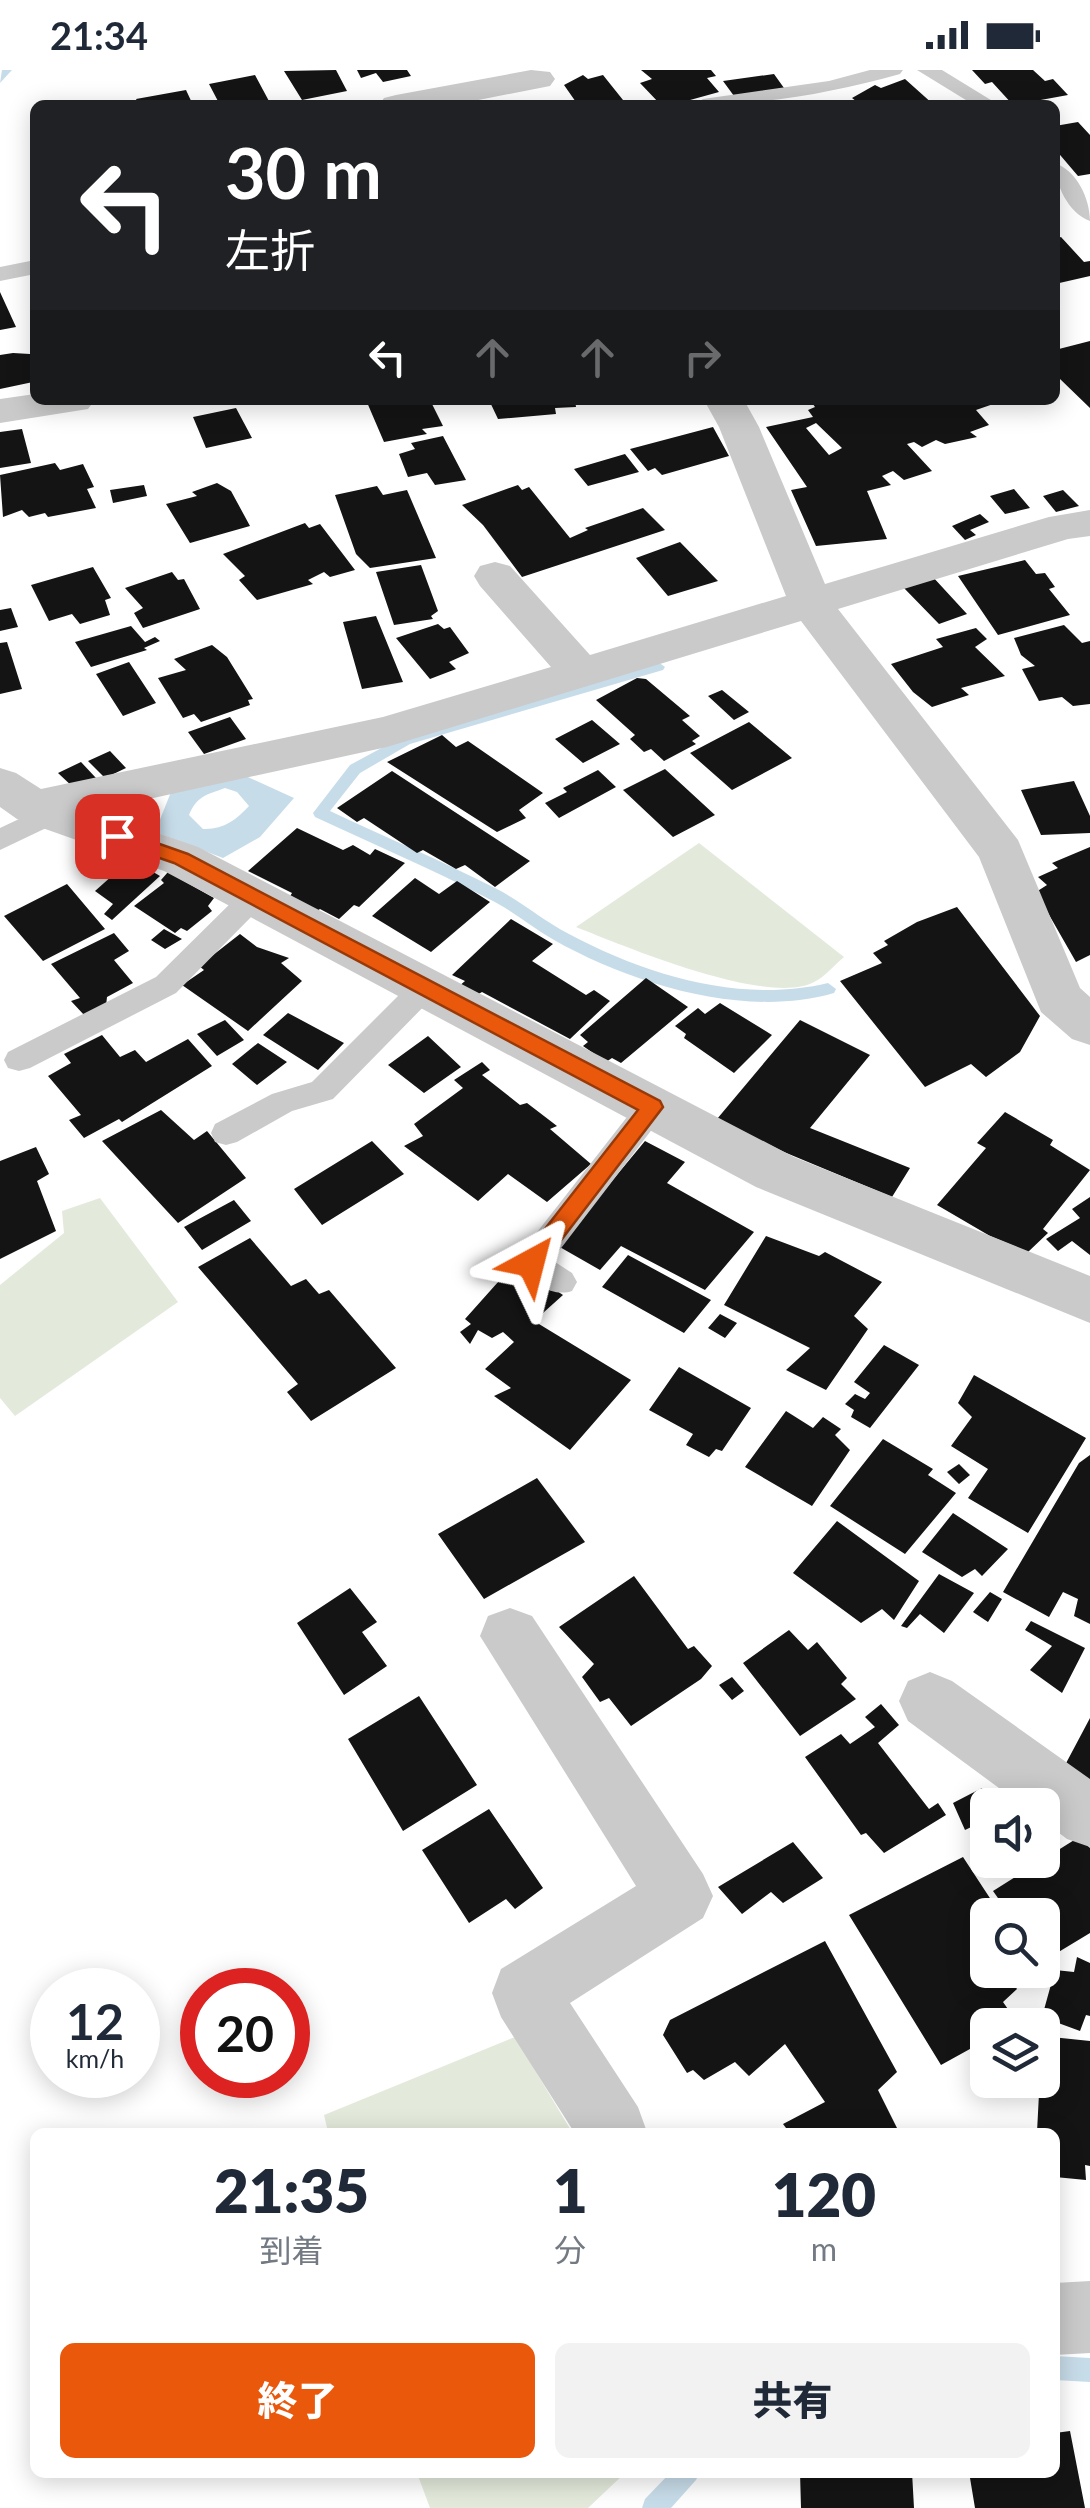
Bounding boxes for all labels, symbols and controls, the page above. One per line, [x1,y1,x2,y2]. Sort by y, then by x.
text: 21:34 [50,12,148,58]
text: 30 m [225,130,382,214]
icon: left [60,140,190,270]
text: 左折 [225,223,315,277]
icon: left [360,330,415,385]
icon: ahead [465,330,520,385]
icon: ahead [570,330,625,385]
icon: right [675,330,730,385]
pin [75,794,160,879]
icon: arrive [90,809,145,864]
position arrow [479,1211,583,1315]
map controls [970,1788,1060,2098]
button: sound [970,1788,1060,1878]
button: search [970,1898,1060,1988]
speed limit sign: 20 [180,1968,310,2098]
text: 12 [66,1991,124,2051]
button: layers [970,2008,1060,2098]
text: km/h [66,2043,124,2073]
text: 21:35 [214,2154,369,2226]
text: 1 [553,2154,588,2226]
text: 120 [772,2158,876,2230]
text: m [811,2229,837,2268]
text: 到着 [259,2230,323,2269]
text: 分 [554,2230,586,2269]
button: 終了 [60,2343,535,2458]
button: 共有 [555,2343,1030,2458]

